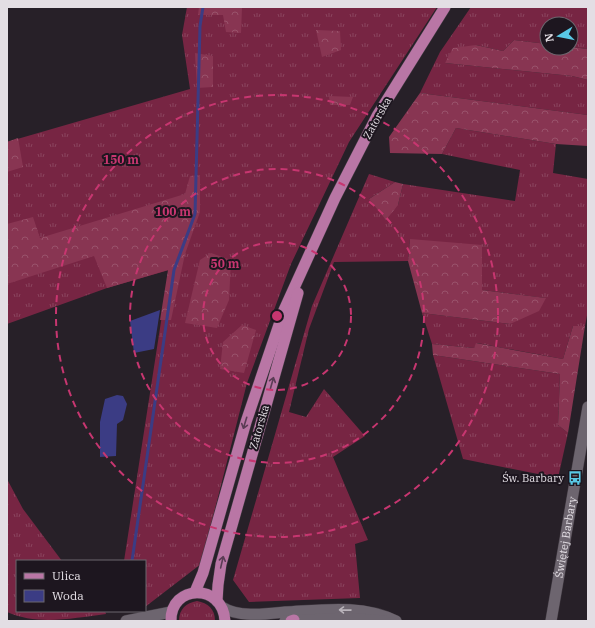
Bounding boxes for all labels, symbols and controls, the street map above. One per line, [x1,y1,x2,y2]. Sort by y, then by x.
north arrow [539,16,579,56]
text: N [541,32,557,43]
street label: Zatorska [360,95,394,141]
text: 150 m [103,152,139,167]
text: 100 m [155,204,191,219]
text: 50 m [211,256,240,271]
centre of rings [270,309,284,323]
one-way arrow [268,377,276,390]
street label: Zatorska [246,403,272,451]
one-way arrow [241,416,248,429]
bus stop icon: Św. Barbary [567,470,583,486]
place label: Św. Barbary [502,471,564,485]
street label: Świętej Barbary [552,495,579,579]
one-way arrow [219,556,226,569]
legend [16,560,146,612]
text: Ulica [52,568,81,583]
text: Woda [52,588,84,603]
one-way arrow [339,606,352,613]

